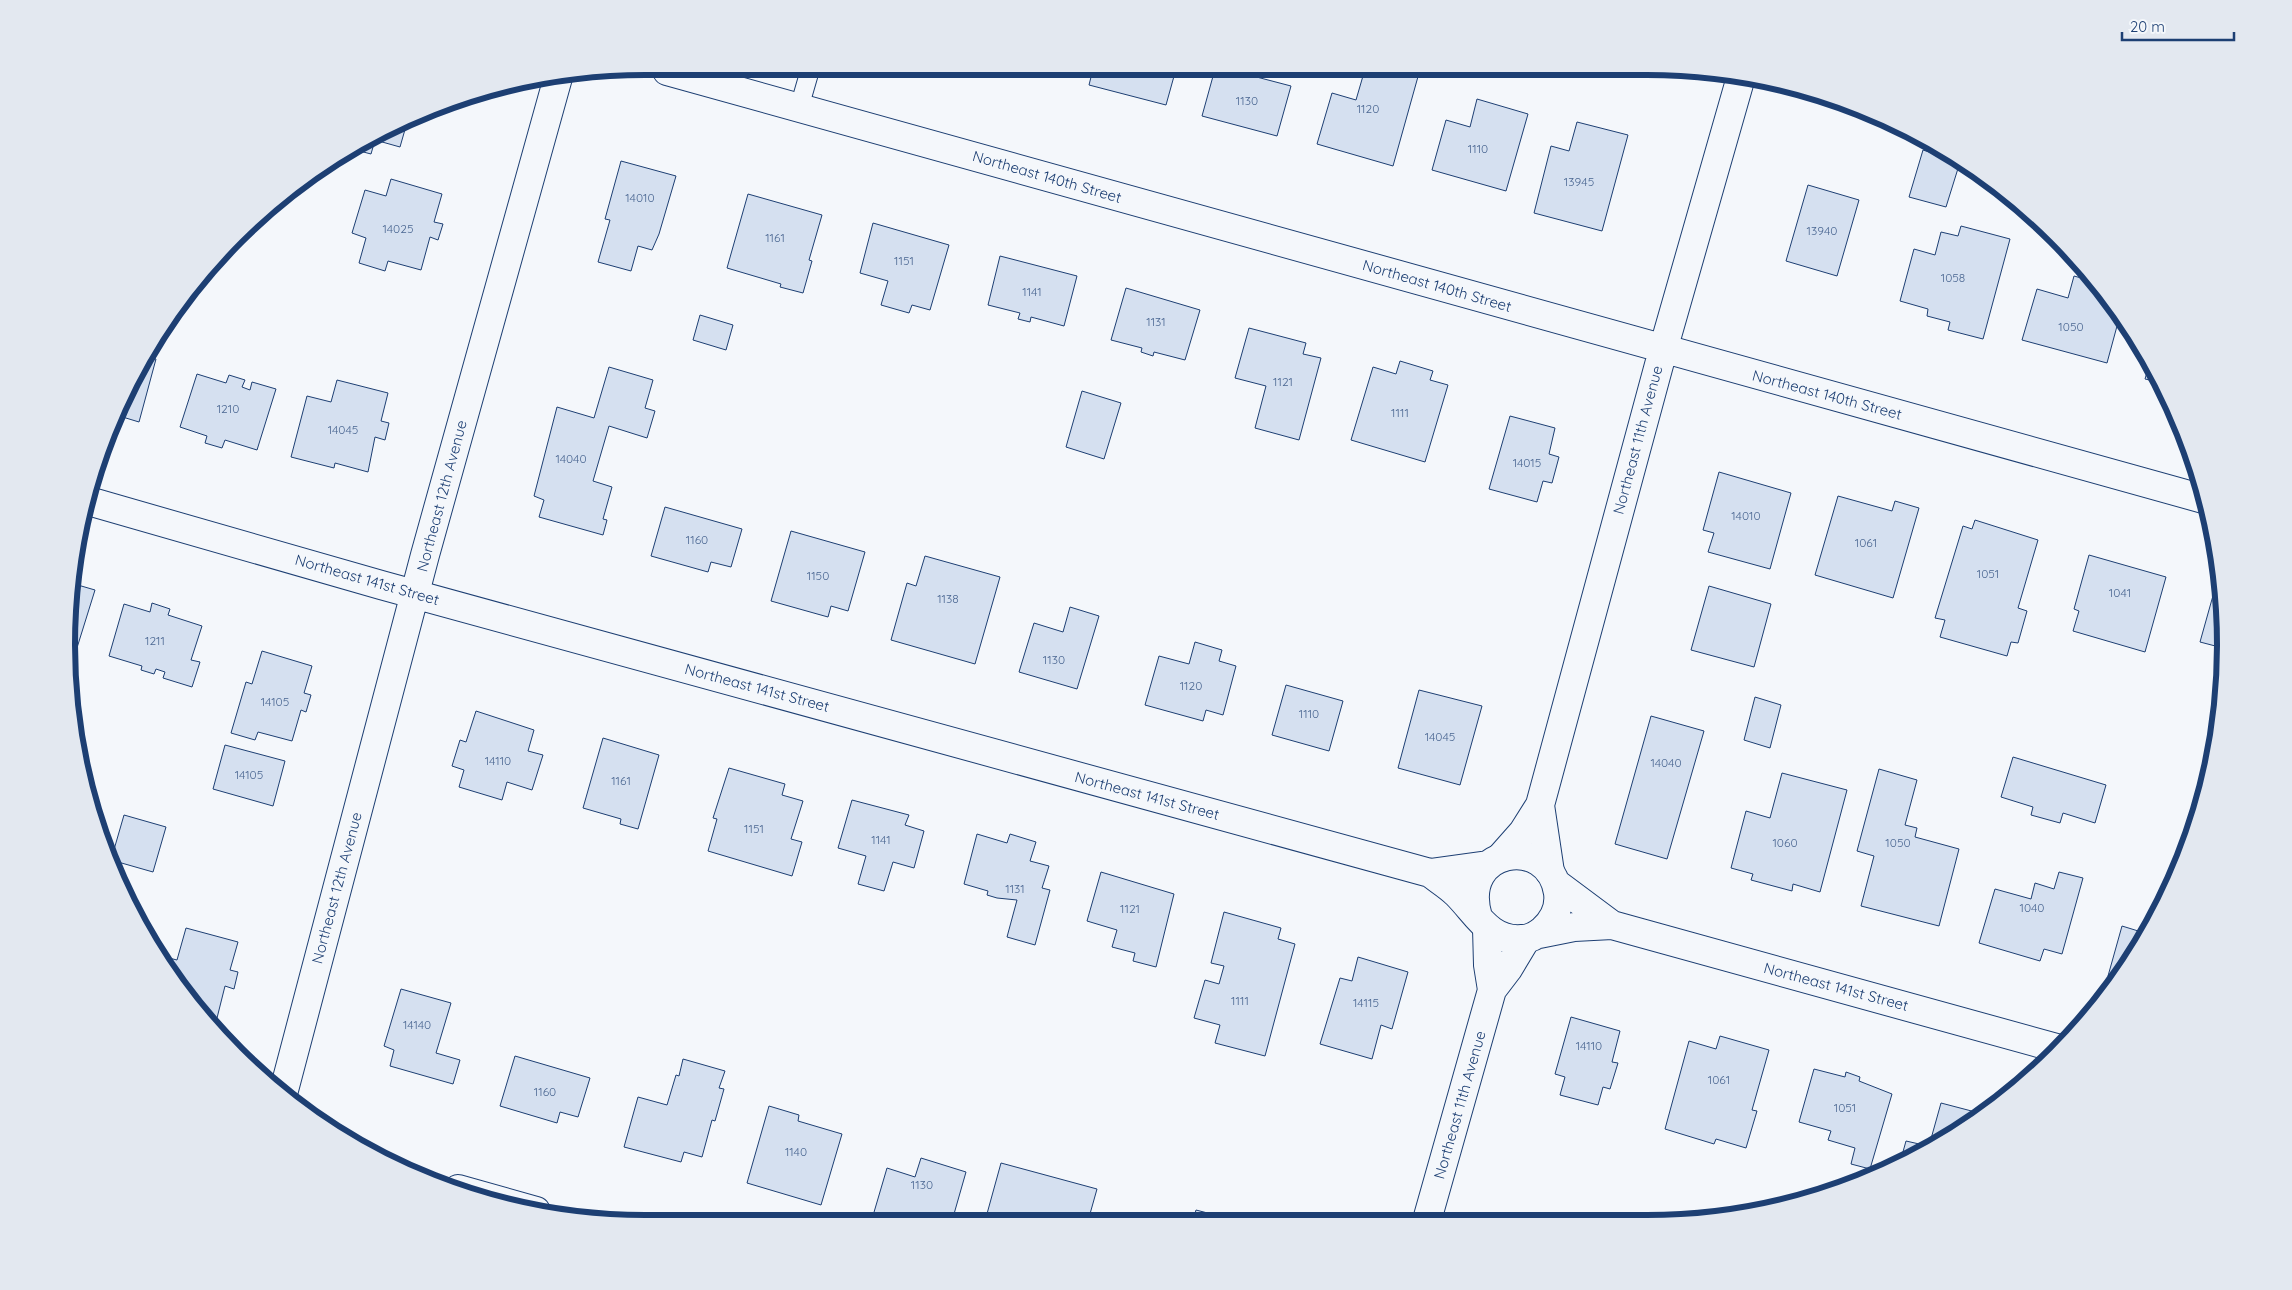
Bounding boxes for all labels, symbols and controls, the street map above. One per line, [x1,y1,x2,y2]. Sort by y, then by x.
scale bar [2122,10,2234,42]
text: 20 m [2130,17,2165,36]
house number: 1130 [1236,93,1258,108]
house number: 1120 [1357,101,1379,116]
house number: 1110 [1468,141,1488,156]
street label: Northeast 140th Street [970,146,1124,207]
house number: 13945 [1564,174,1594,189]
house number: 14010 [625,190,655,205]
house number: 14025 [383,221,413,236]
house number: 13940 [1807,223,1837,238]
house number: 1161 [765,230,785,245]
house number: 1151 [894,253,914,268]
street label: Northeast 140th Street [1360,255,1514,316]
house number: 1058 [1941,270,1965,285]
house number: 1141 [1022,284,1042,299]
house number: 1131 [1146,314,1166,329]
house number: 1050 [2058,319,2084,334]
street label: Northeast 11th Avenue [1609,363,1667,516]
street label: Northeast 140th Street [1750,365,1904,424]
house number: 1121 [1273,374,1293,389]
house number: 1210 [217,401,239,416]
house number: 1111 [1391,405,1409,420]
street label: Northeast 12th Avenue [412,418,471,574]
house number: 14045 [328,422,358,437]
house number: 14040 [555,451,587,466]
house number: 14015 [1513,455,1541,470]
house number: 14010 [1731,508,1761,523]
house number: 1160 [686,532,708,547]
house number: 1061 [1855,535,1877,550]
street label: Northeast 141st Street [293,550,441,609]
house number: 1051 [1977,566,1999,581]
house number: 1150 [807,568,829,583]
house number: 1041 [2109,585,2131,600]
house number: 1138 [937,591,959,606]
house number: 1211 [145,633,165,648]
house number: 1130 [1043,652,1065,667]
street label: Northeast 141st Street [683,659,832,716]
house number: 1120 [1180,678,1202,693]
house number: 14105 [261,694,289,709]
house number: 1110 [1299,706,1319,721]
house number: 14045 [1425,729,1455,744]
house number: 14110 [485,753,511,768]
house number: 14040 [1650,755,1682,770]
house number: 14105 [235,767,263,782]
street label: Northeast 141st Street [1073,767,1222,824]
house number: 1161 [611,773,631,788]
street label: Northeast 12th Avenue [307,810,366,966]
house number: 1151 [744,821,764,836]
house number: 1141 [871,832,891,847]
house number: 1060 [1772,835,1798,850]
house number: 1050 [1885,835,1911,850]
house number: 1131 [1005,881,1025,896]
house number: 1040 [2019,900,2045,915]
house number: 1121 [1120,901,1140,916]
street label: Northeast 141st Street [1762,958,1911,1015]
house number: 1111 [1231,993,1249,1008]
house number: 14115 [1353,995,1379,1010]
house number: 14140 [403,1017,431,1032]
street label: Northeast 11th Avenue [1429,1029,1490,1181]
house number: 14110 [1576,1038,1602,1053]
house number: 1061 [1708,1072,1730,1087]
house number: 1160 [534,1084,556,1099]
house number: 1051 [1834,1100,1856,1115]
house number: 1140 [785,1144,807,1159]
house number: 1130 [911,1177,933,1192]

